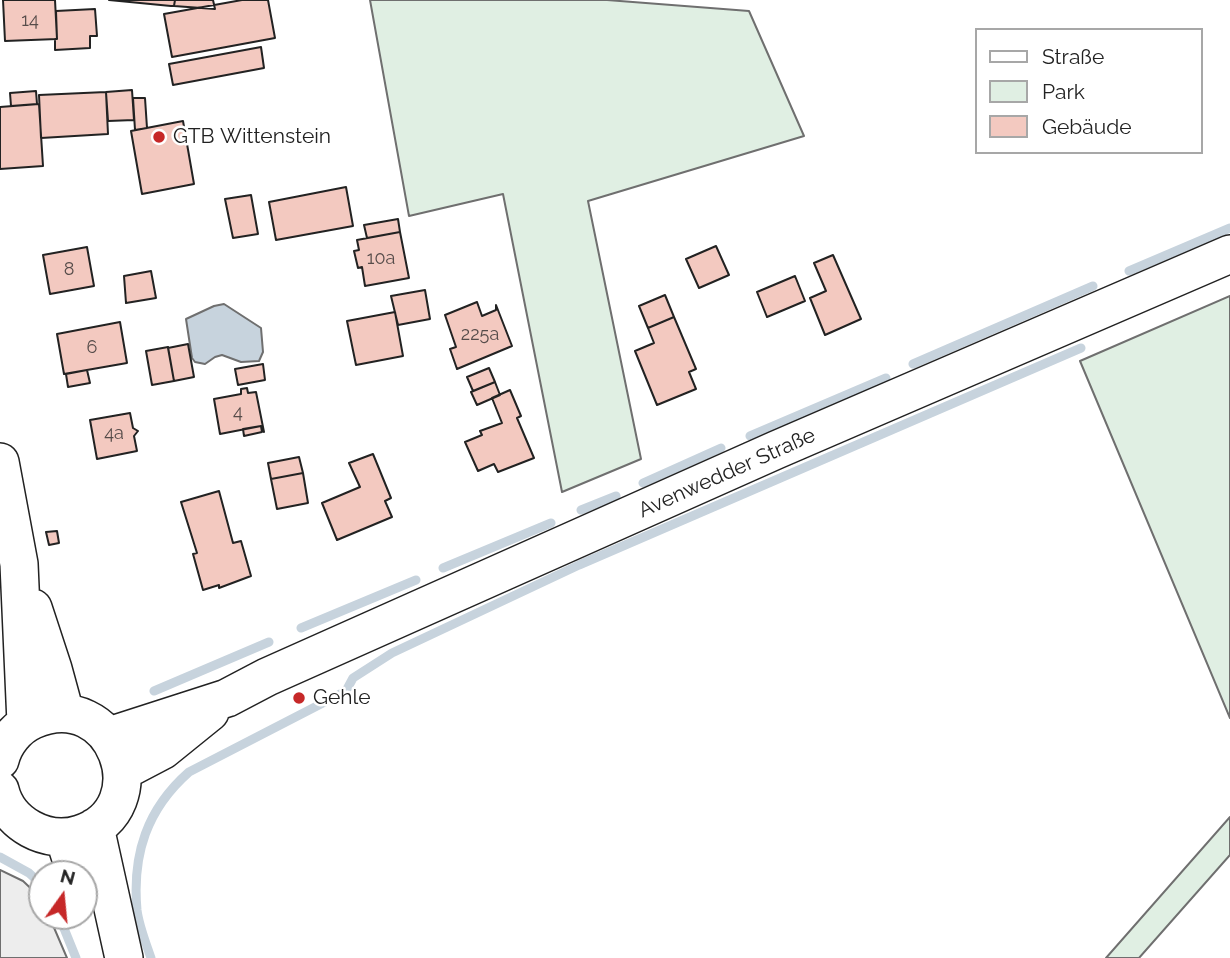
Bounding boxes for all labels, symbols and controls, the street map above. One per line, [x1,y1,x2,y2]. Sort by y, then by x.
house number: 14 [21,10,39,32]
legend [974,28,1202,154]
text: Straße [1042,44,1104,69]
text: Park [1042,79,1085,104]
text: Gebäude [1042,114,1132,139]
place label: GTB Wittenstein [173,124,331,150]
marker: GTB Wittenstein [151,129,167,145]
house number: 10a [367,248,395,270]
house number: 8 [64,259,74,281]
house number: 225a [461,324,499,346]
house number: 6 [87,337,97,359]
house number: 4 [233,402,243,424]
house number: 4a [104,423,124,445]
street label: Avenwedder Straße [635,423,819,523]
place label: Gehle [313,685,371,711]
marker: Gehle [291,690,307,706]
north arrow [28,860,98,930]
text: N [58,864,78,889]

